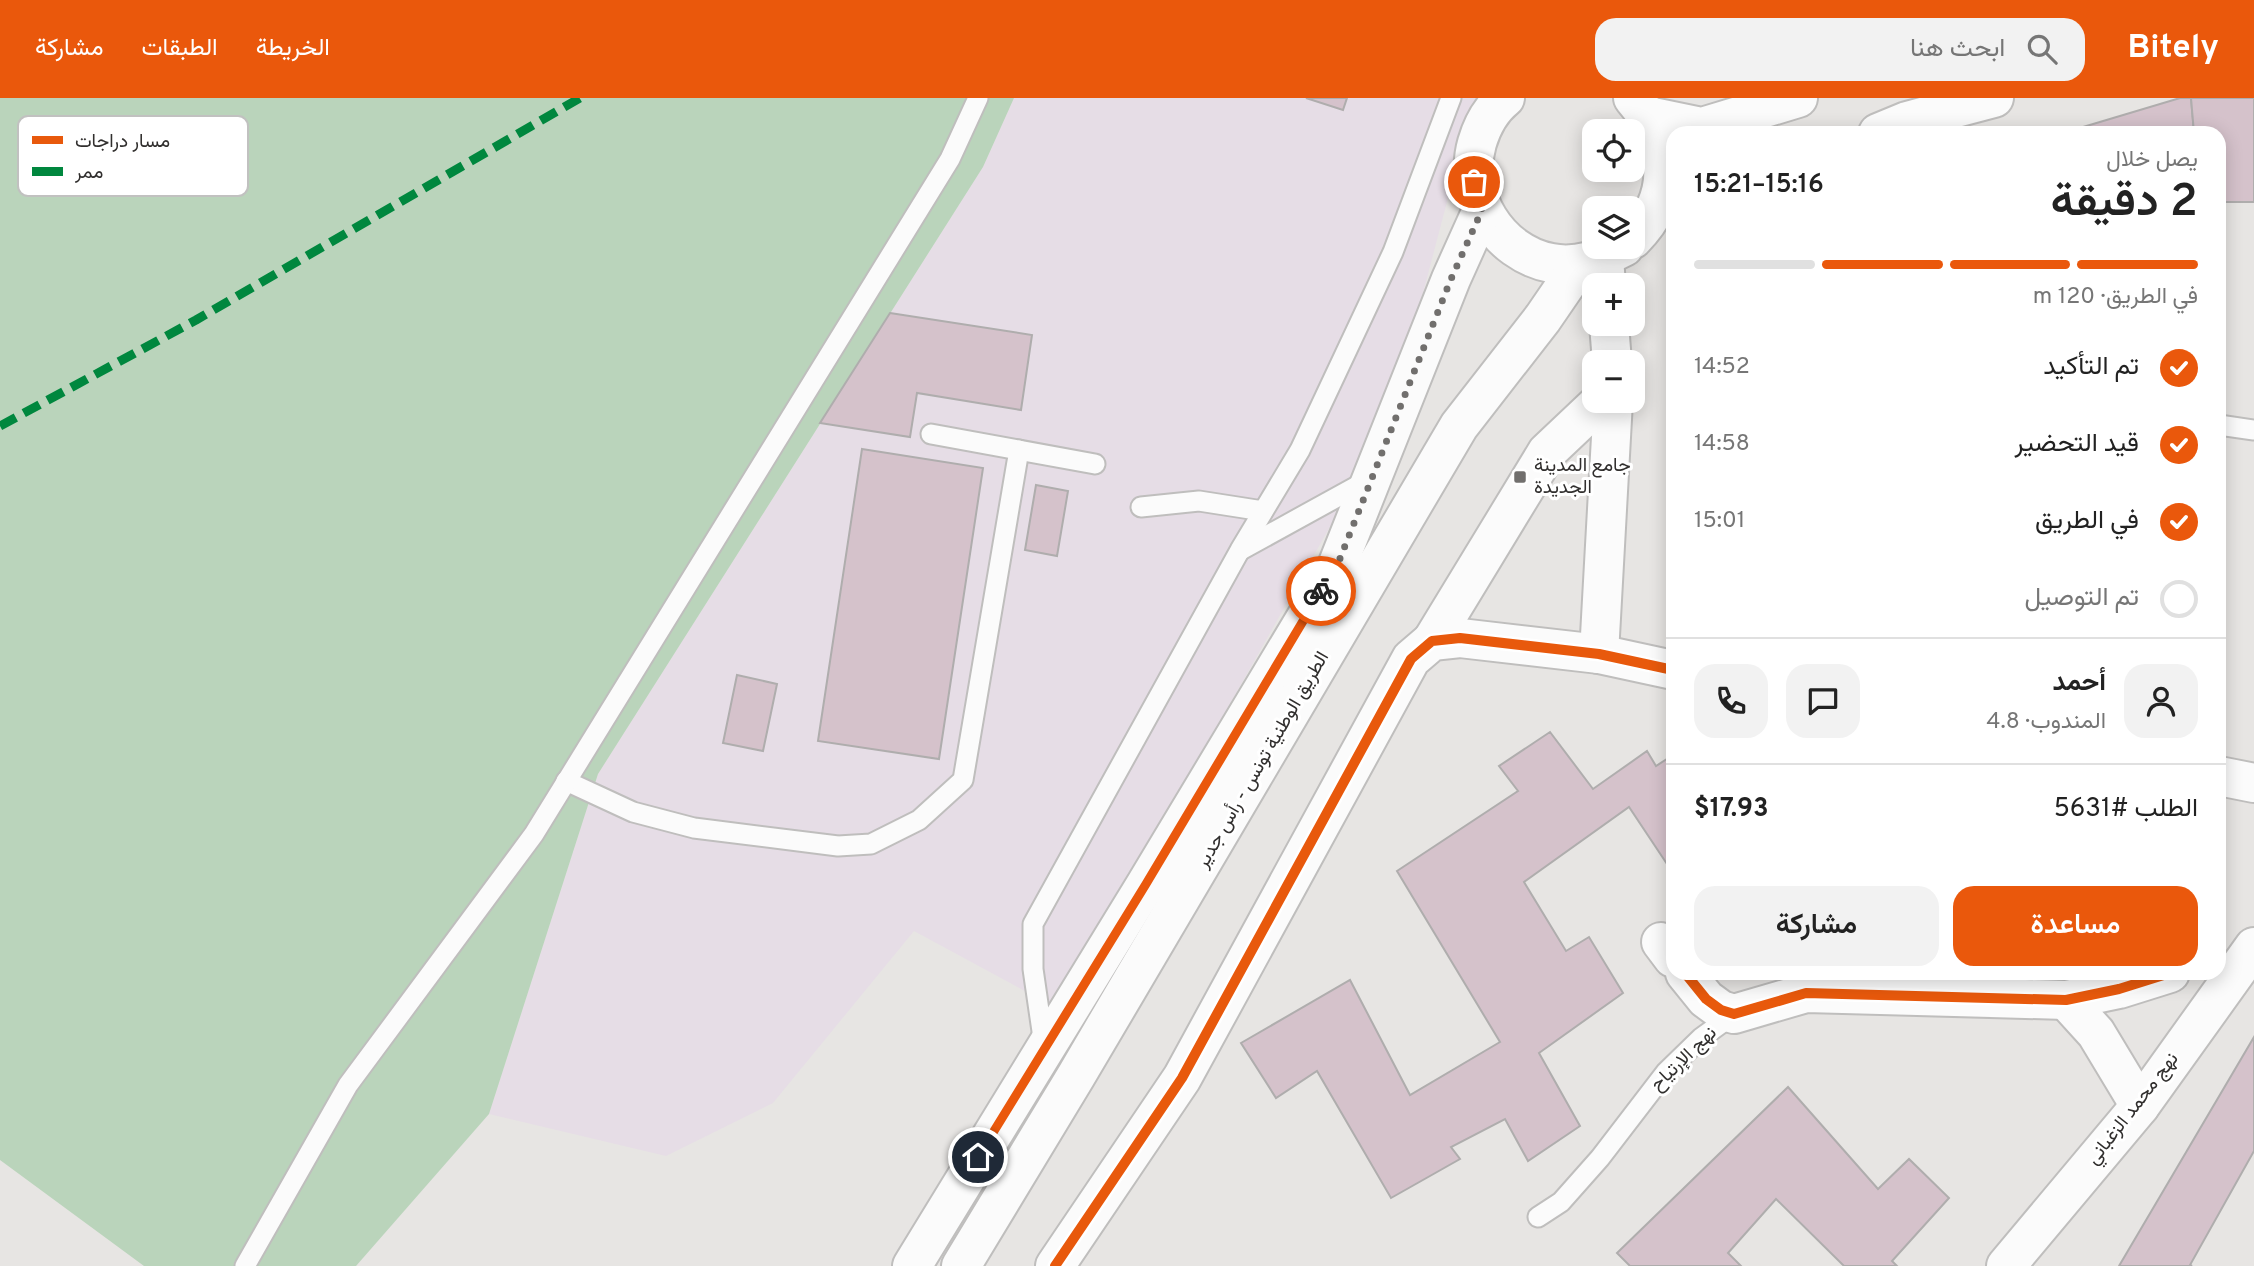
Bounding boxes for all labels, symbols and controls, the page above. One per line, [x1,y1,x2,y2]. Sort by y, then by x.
search box [1595,18,2085,81]
text: Bitely [2127,28,2219,70]
icon: search [2023,30,2061,68]
text: ابحث هنا [1910,33,2005,66]
text: مشاركة [35,34,103,64]
text: الطبقات [141,34,218,64]
text: الخريطة [256,34,330,64]
legend [18,116,248,196]
map controls [1582,119,1645,413]
button: locate [1582,119,1645,182]
text: مسار دراجات [75,130,170,154]
text: يصل خلال [2106,146,2198,175]
pin [1444,152,1504,212]
text: ممر [74,161,103,185]
icon: bag [1455,163,1493,201]
text: 15:16–15:21 [1694,169,1824,202]
text: 2 دقيقة [2051,174,2198,233]
button: layers [1582,196,1645,259]
button: + [1582,273,1645,336]
text: في الطريق · 120 m [2033,283,2198,312]
icon: check [2160,349,2198,387]
button: − [1582,350,1645,413]
text: تم التأكيد [2043,351,2139,384]
text: 14:52 [1694,353,1750,382]
icon: check [2160,426,2198,464]
text: قيد التحضير [2014,428,2139,461]
text: 14:58 [1694,430,1750,459]
place label: جامع المدينة الجديدة [1534,454,1631,500]
marker: جامع المدينة الجديدة [1512,469,1528,485]
icon: check [2160,503,2198,541]
text: في الطريق [2035,505,2139,538]
text: 15:01 [1694,507,1745,536]
courier [1286,556,1356,626]
icon: bike [1302,572,1340,610]
text: تم التوصيل [2025,582,2139,615]
street label: الطريق الوطنية تونس - رأس جدير [1191,647,1335,874]
button: phone [1694,664,1768,738]
button: chat [1786,664,1860,738]
button: person [2124,664,2198,738]
text: أحمد [2053,667,2106,700]
text: المندوب · 4.8 [1986,708,2106,737]
text: $17.93 [1694,793,1769,826]
text: الطلب #5631 [2054,793,2198,826]
button: مشاركة [1694,886,1939,966]
button: مساعدة [1953,886,2198,966]
street label: نهج الإرتياح [1646,1021,1722,1097]
street label: نهج محمد الزغباني [2082,1048,2186,1171]
pin [948,1127,1008,1187]
icon: home [959,1138,997,1176]

